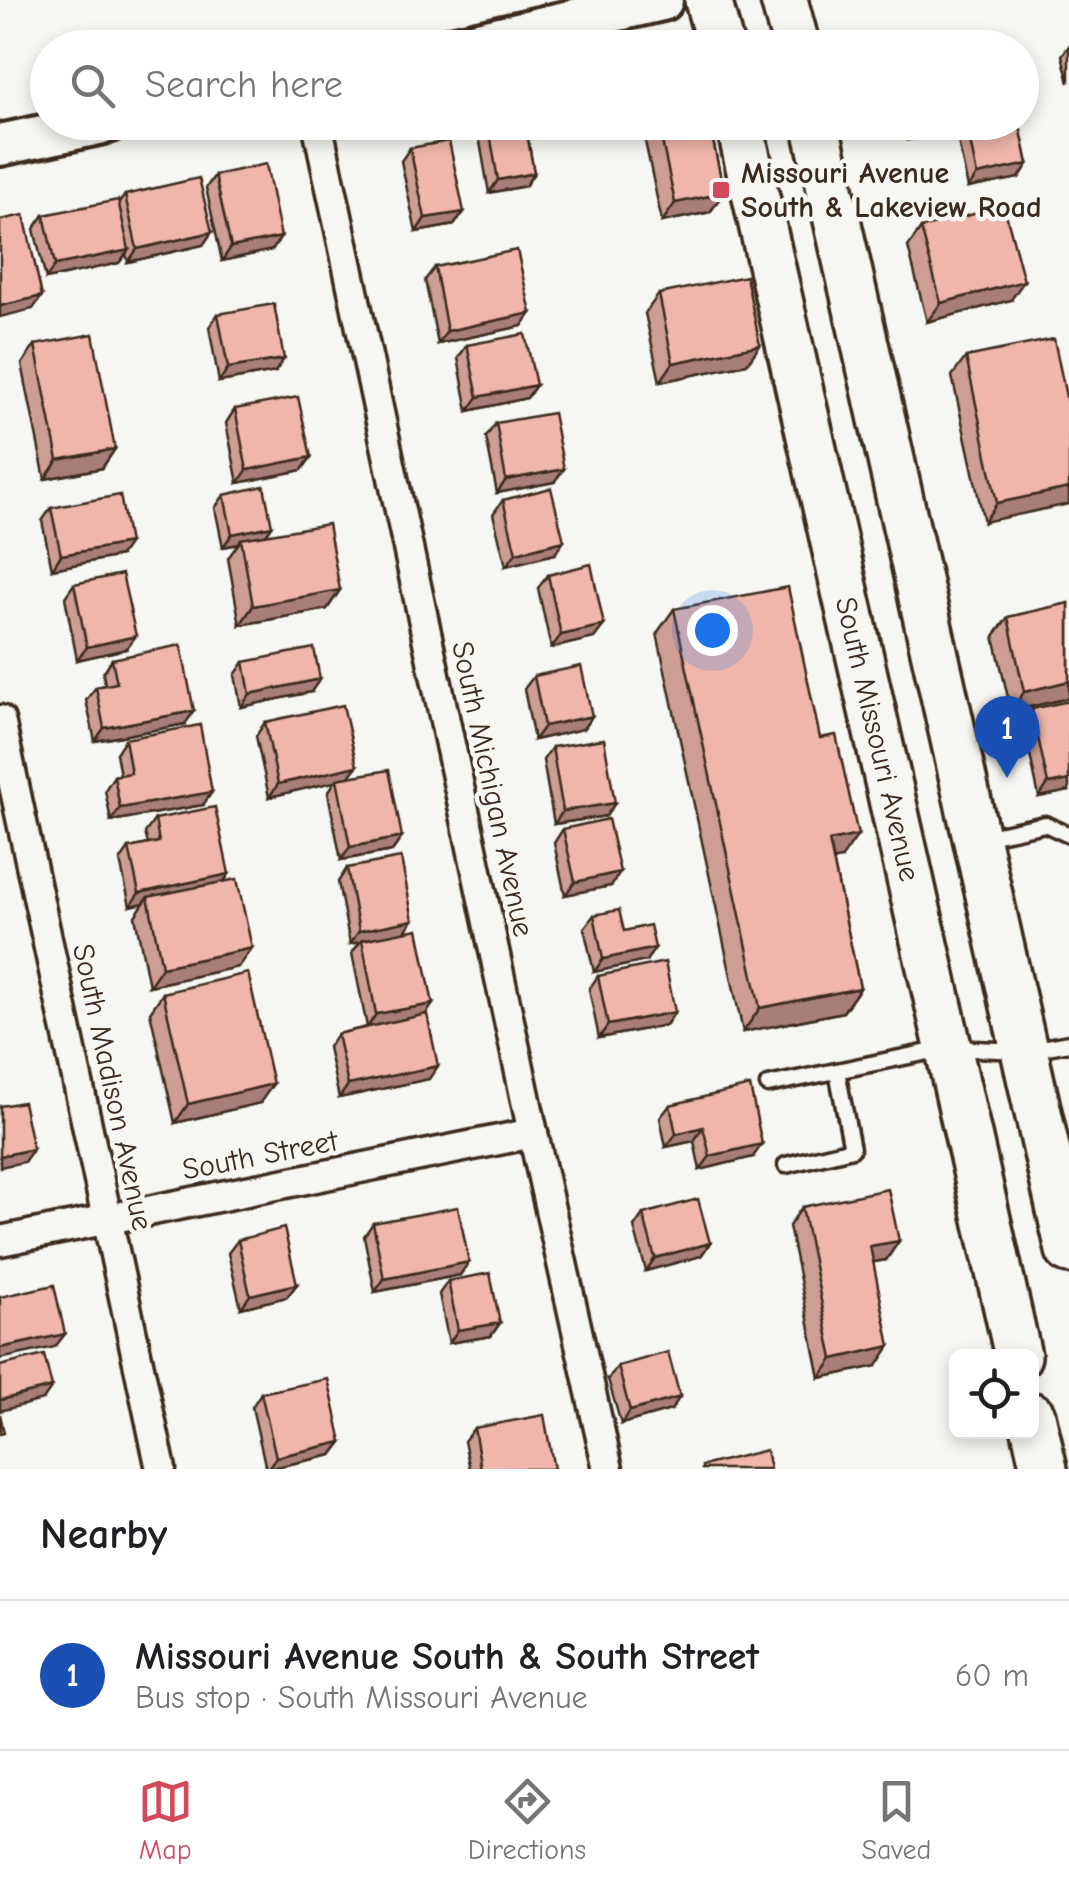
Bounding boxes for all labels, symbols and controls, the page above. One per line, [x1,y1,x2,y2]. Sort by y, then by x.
search box [30,30,1039,140]
icon: search [65,58,120,113]
text: Search here [145,63,343,107]
place label: Missouri Avenue South & Lakeview Road [741,156,1042,225]
marker: Missouri Avenue South & Lakeview Road [710,179,732,201]
street label: South Missouri Avenue [828,594,927,885]
your location [687,605,738,656]
street label: South Michigan Avenue [444,638,541,940]
pin: 1 [974,696,1040,778]
street label: South Madison Avenue [65,941,160,1234]
street label: South Street [179,1123,342,1188]
map controls [949,1349,1039,1439]
button: locate [949,1349,1039,1439]
text: Nearby [40,1510,167,1559]
text: Missouri Avenue South & South Street [135,1635,759,1679]
text: 1 [66,1657,79,1694]
text: 60 m [955,1657,1029,1694]
text: Bus stop · South Missouri Avenue [135,1679,588,1716]
tab: Map [138,1774,193,1866]
tab: Directions [468,1774,586,1866]
tab: Saved [861,1774,931,1866]

